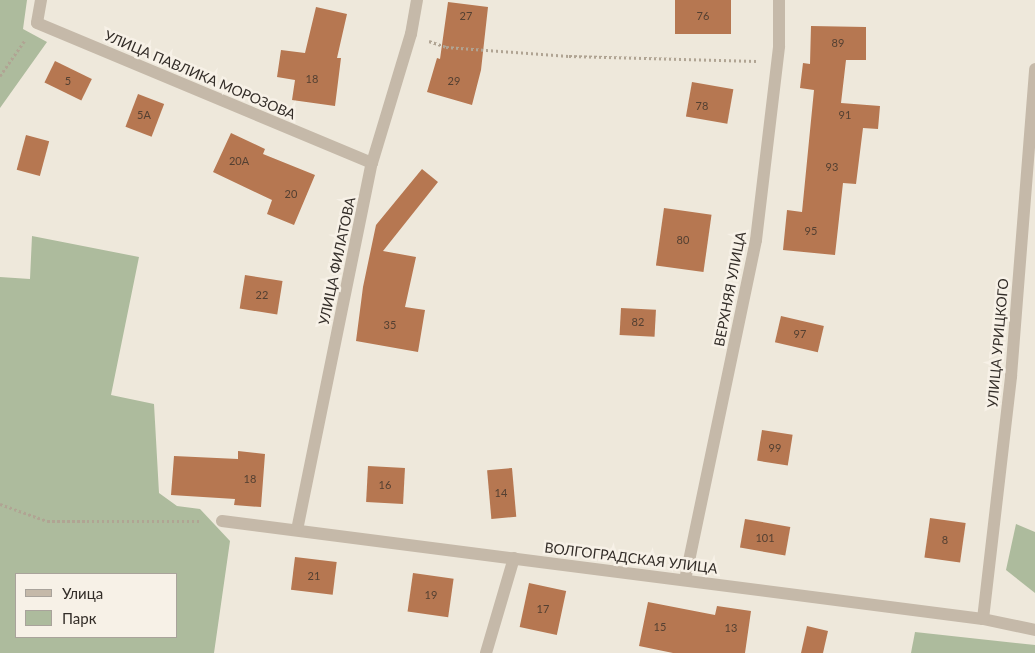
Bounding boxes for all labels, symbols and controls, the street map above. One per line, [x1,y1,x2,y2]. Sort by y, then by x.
house number: 27 [460,9,472,23]
house number: 76 [697,9,709,23]
street label: УЛИЦА ПАВЛИКА МОРОЗОВА [102,27,298,123]
house number: 89 [832,36,844,50]
house number: 18 [306,72,318,86]
house number: 5 [65,74,71,88]
house number: 29 [448,74,460,88]
house number: 78 [696,99,708,113]
house number: 5А [137,108,151,122]
house number: 91 [839,108,851,122]
house number: 20А [229,154,249,168]
house number: 93 [826,160,838,174]
house number: 20 [285,187,297,201]
street label: УЛИЦА ФИЛАТОВА [315,195,359,327]
house number: 95 [805,224,817,238]
street label: ВЕРХНЯЯ УЛИЦА [711,230,749,348]
house number: 80 [677,233,689,247]
street label: УЛИЦА УРИЦКОГО [984,278,1012,408]
house number: 22 [256,288,268,302]
house number: 82 [632,315,644,329]
house number: 35 [384,318,396,332]
house number: 97 [794,327,806,341]
house number: 99 [769,441,781,455]
house number: 18 [244,472,256,486]
house number: 16 [379,478,391,492]
house number: 14 [495,486,507,500]
house number: 101 [755,531,775,545]
house number: 8 [942,533,948,547]
street label: ВОЛГОГРАДСКАЯ УЛИЦА [544,539,718,577]
house number: 21 [308,569,320,583]
legend [15,573,178,638]
text: Улица [62,584,103,602]
house number: 19 [425,588,437,602]
house number: 17 [537,602,549,616]
text: Парк [62,609,96,627]
house number: 15 [654,620,666,634]
house number: 13 [725,621,737,635]

